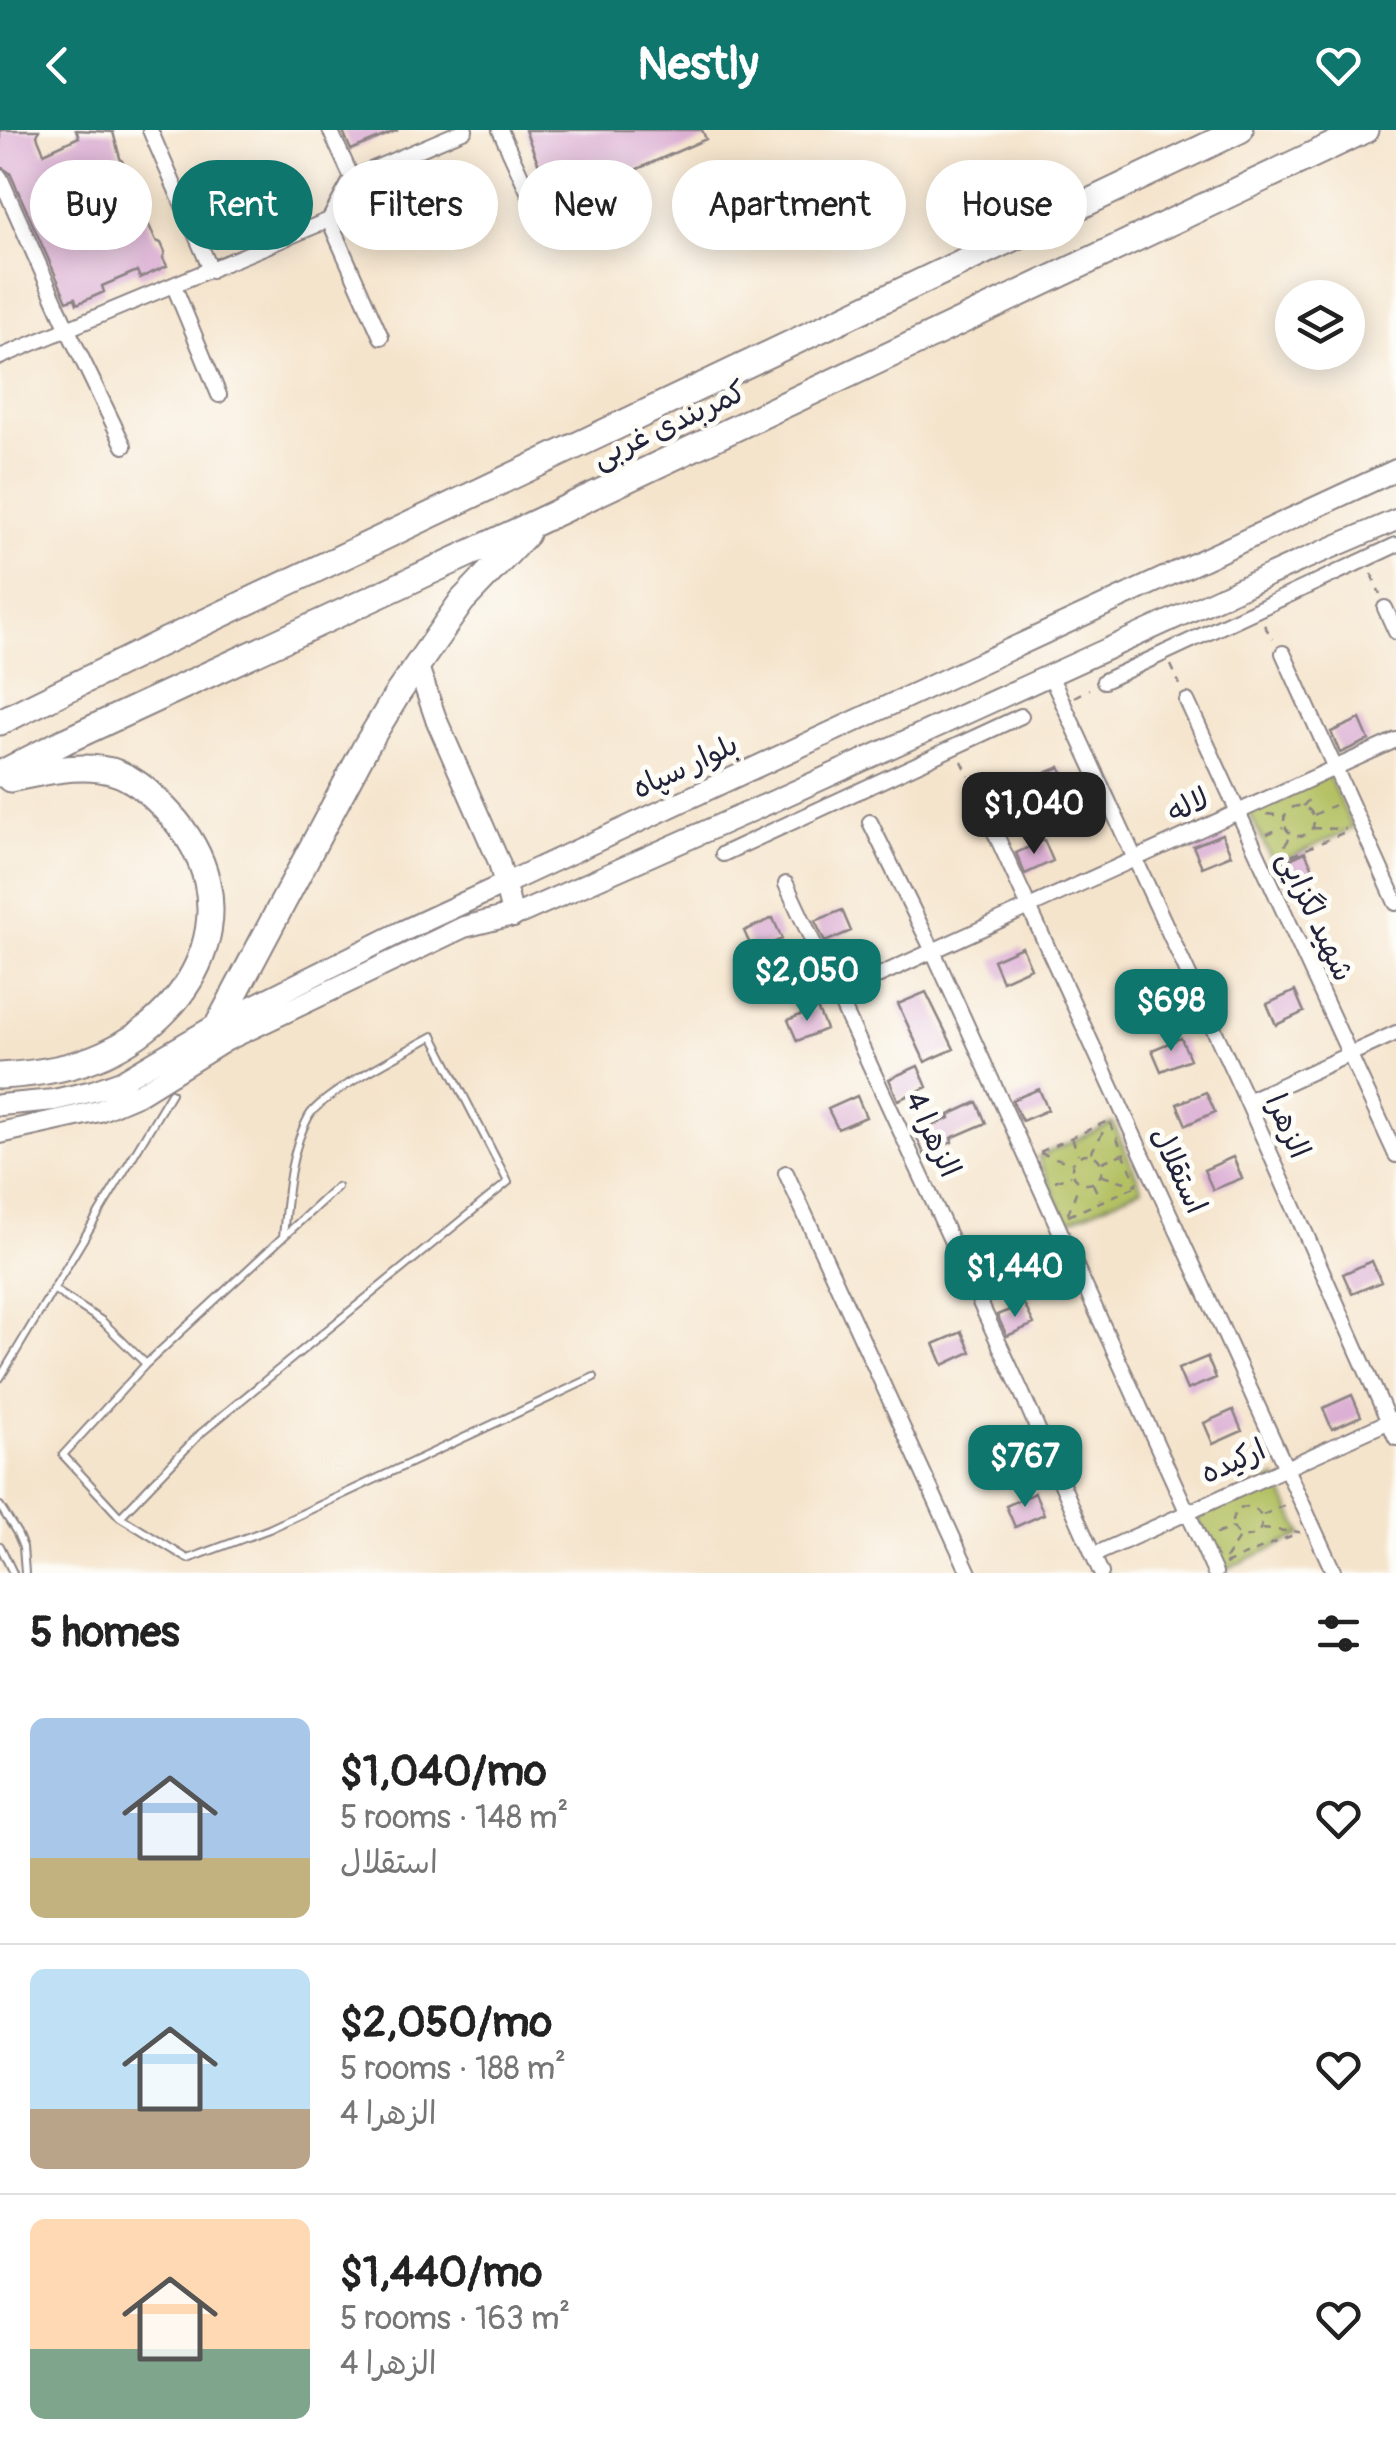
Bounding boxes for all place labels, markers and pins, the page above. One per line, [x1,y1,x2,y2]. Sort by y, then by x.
pin: $1,040 [953,772,1115,857]
pin: $2,050 [726,939,888,1024]
pin: $698 [1112,969,1230,1054]
pin: $1,440 [934,1235,1096,1320]
pin: $767 [966,1425,1084,1510]

